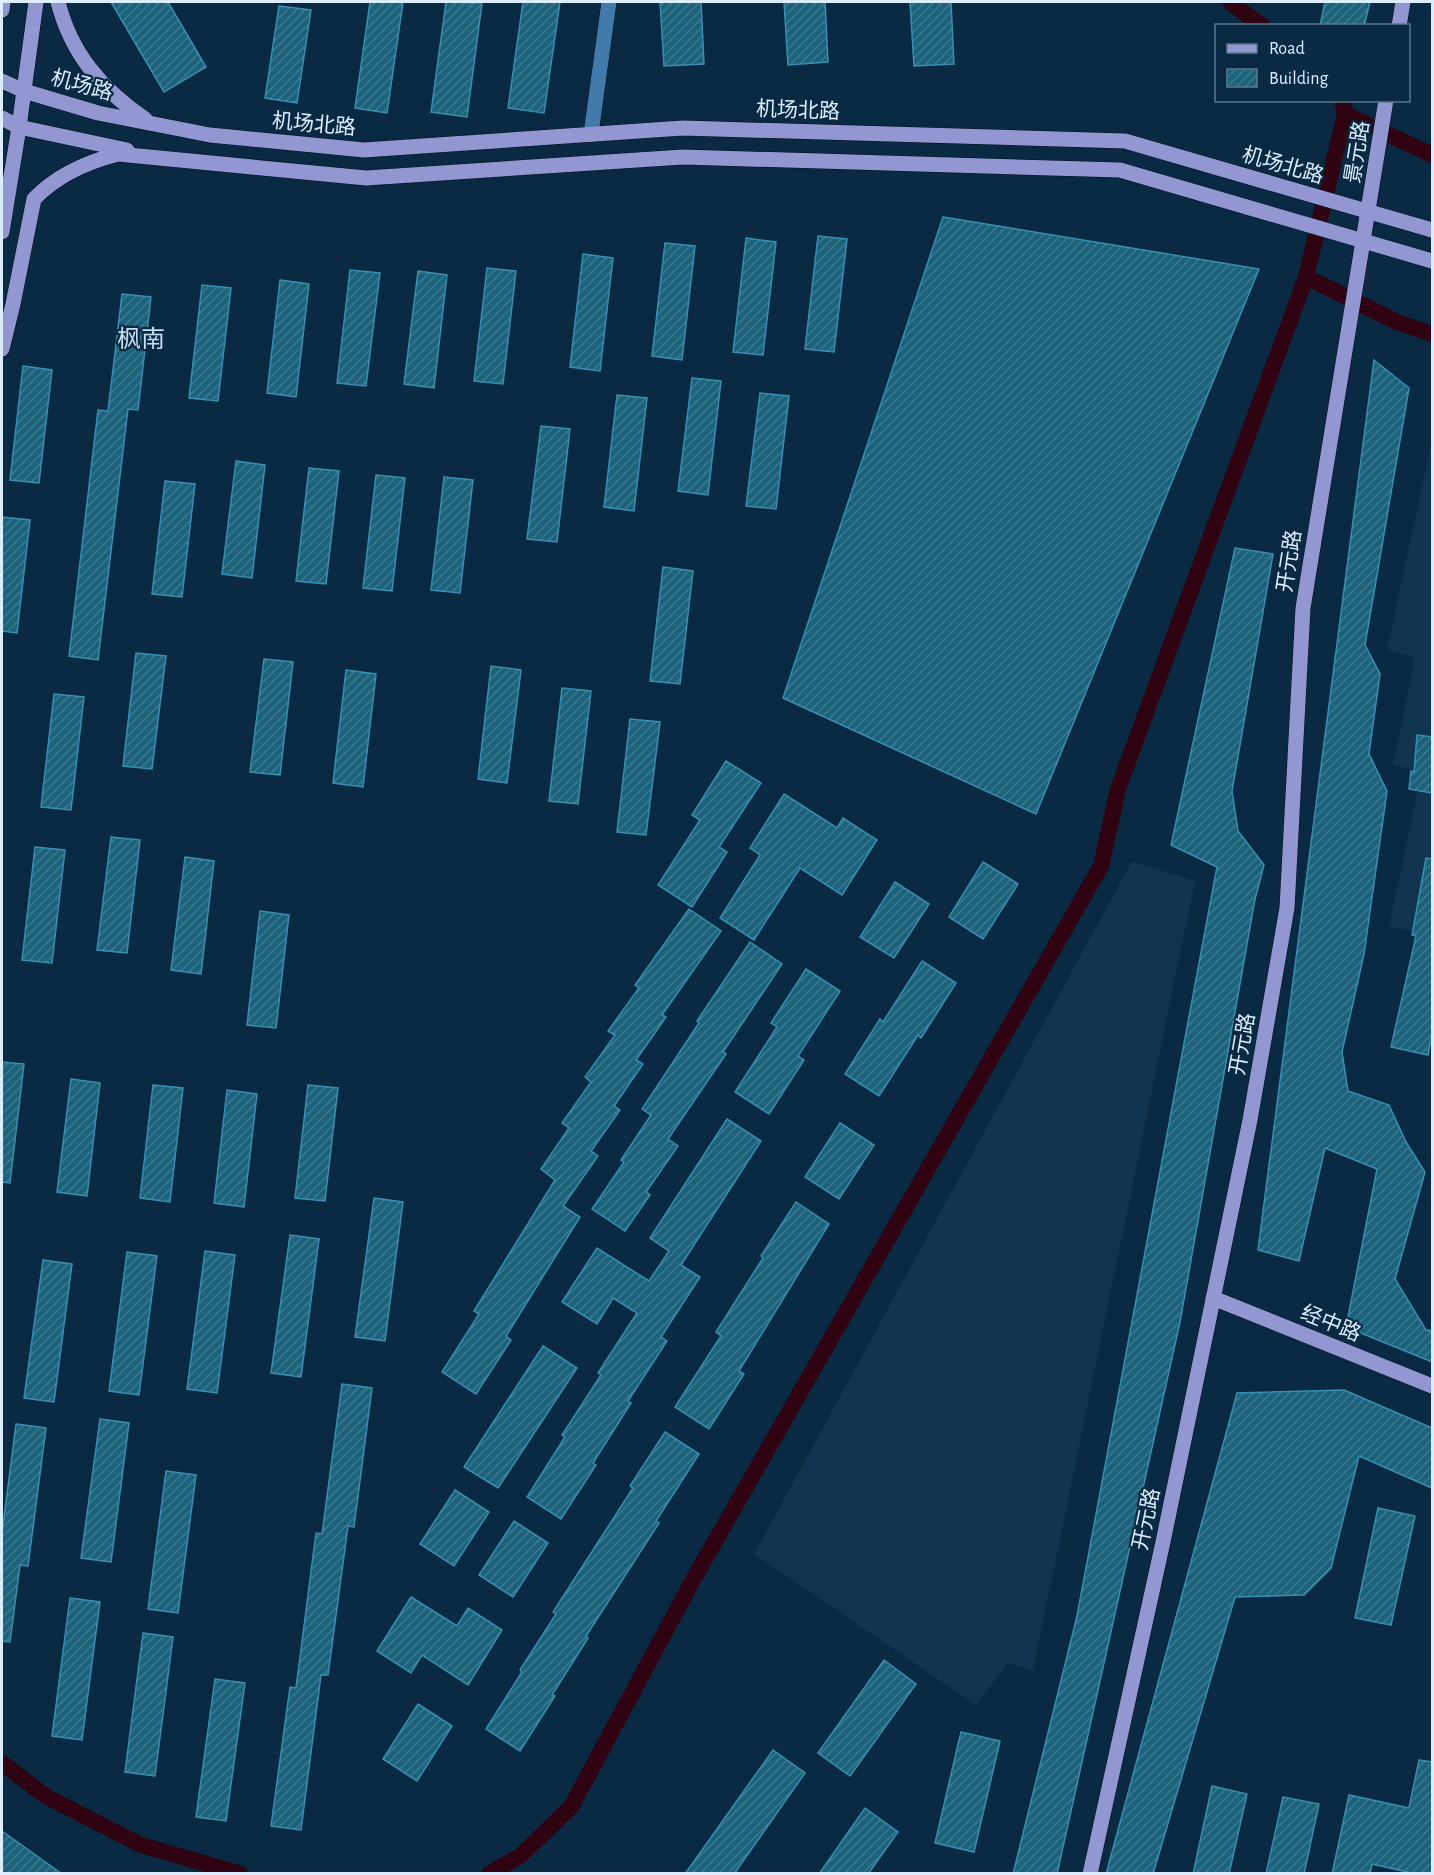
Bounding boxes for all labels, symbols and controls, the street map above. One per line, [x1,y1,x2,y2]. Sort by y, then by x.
legend [1215,24,1410,102]
text: Road [1269,40,1305,58]
street label: 机场路 [49,66,115,104]
text: Building [1269,70,1329,88]
street label: 机场北路 [756,98,840,122]
street label: 机场北路 [271,109,357,139]
street label: 景元路 [1341,119,1373,185]
street label: 机场北路 [1240,143,1326,187]
district label: 枫南 [117,326,165,352]
street label: 开元路 [1273,528,1305,594]
street label: 开元路 [1226,1011,1258,1077]
street label: 经中路 [1298,1301,1364,1345]
street label: 开元路 [1129,1486,1163,1552]

